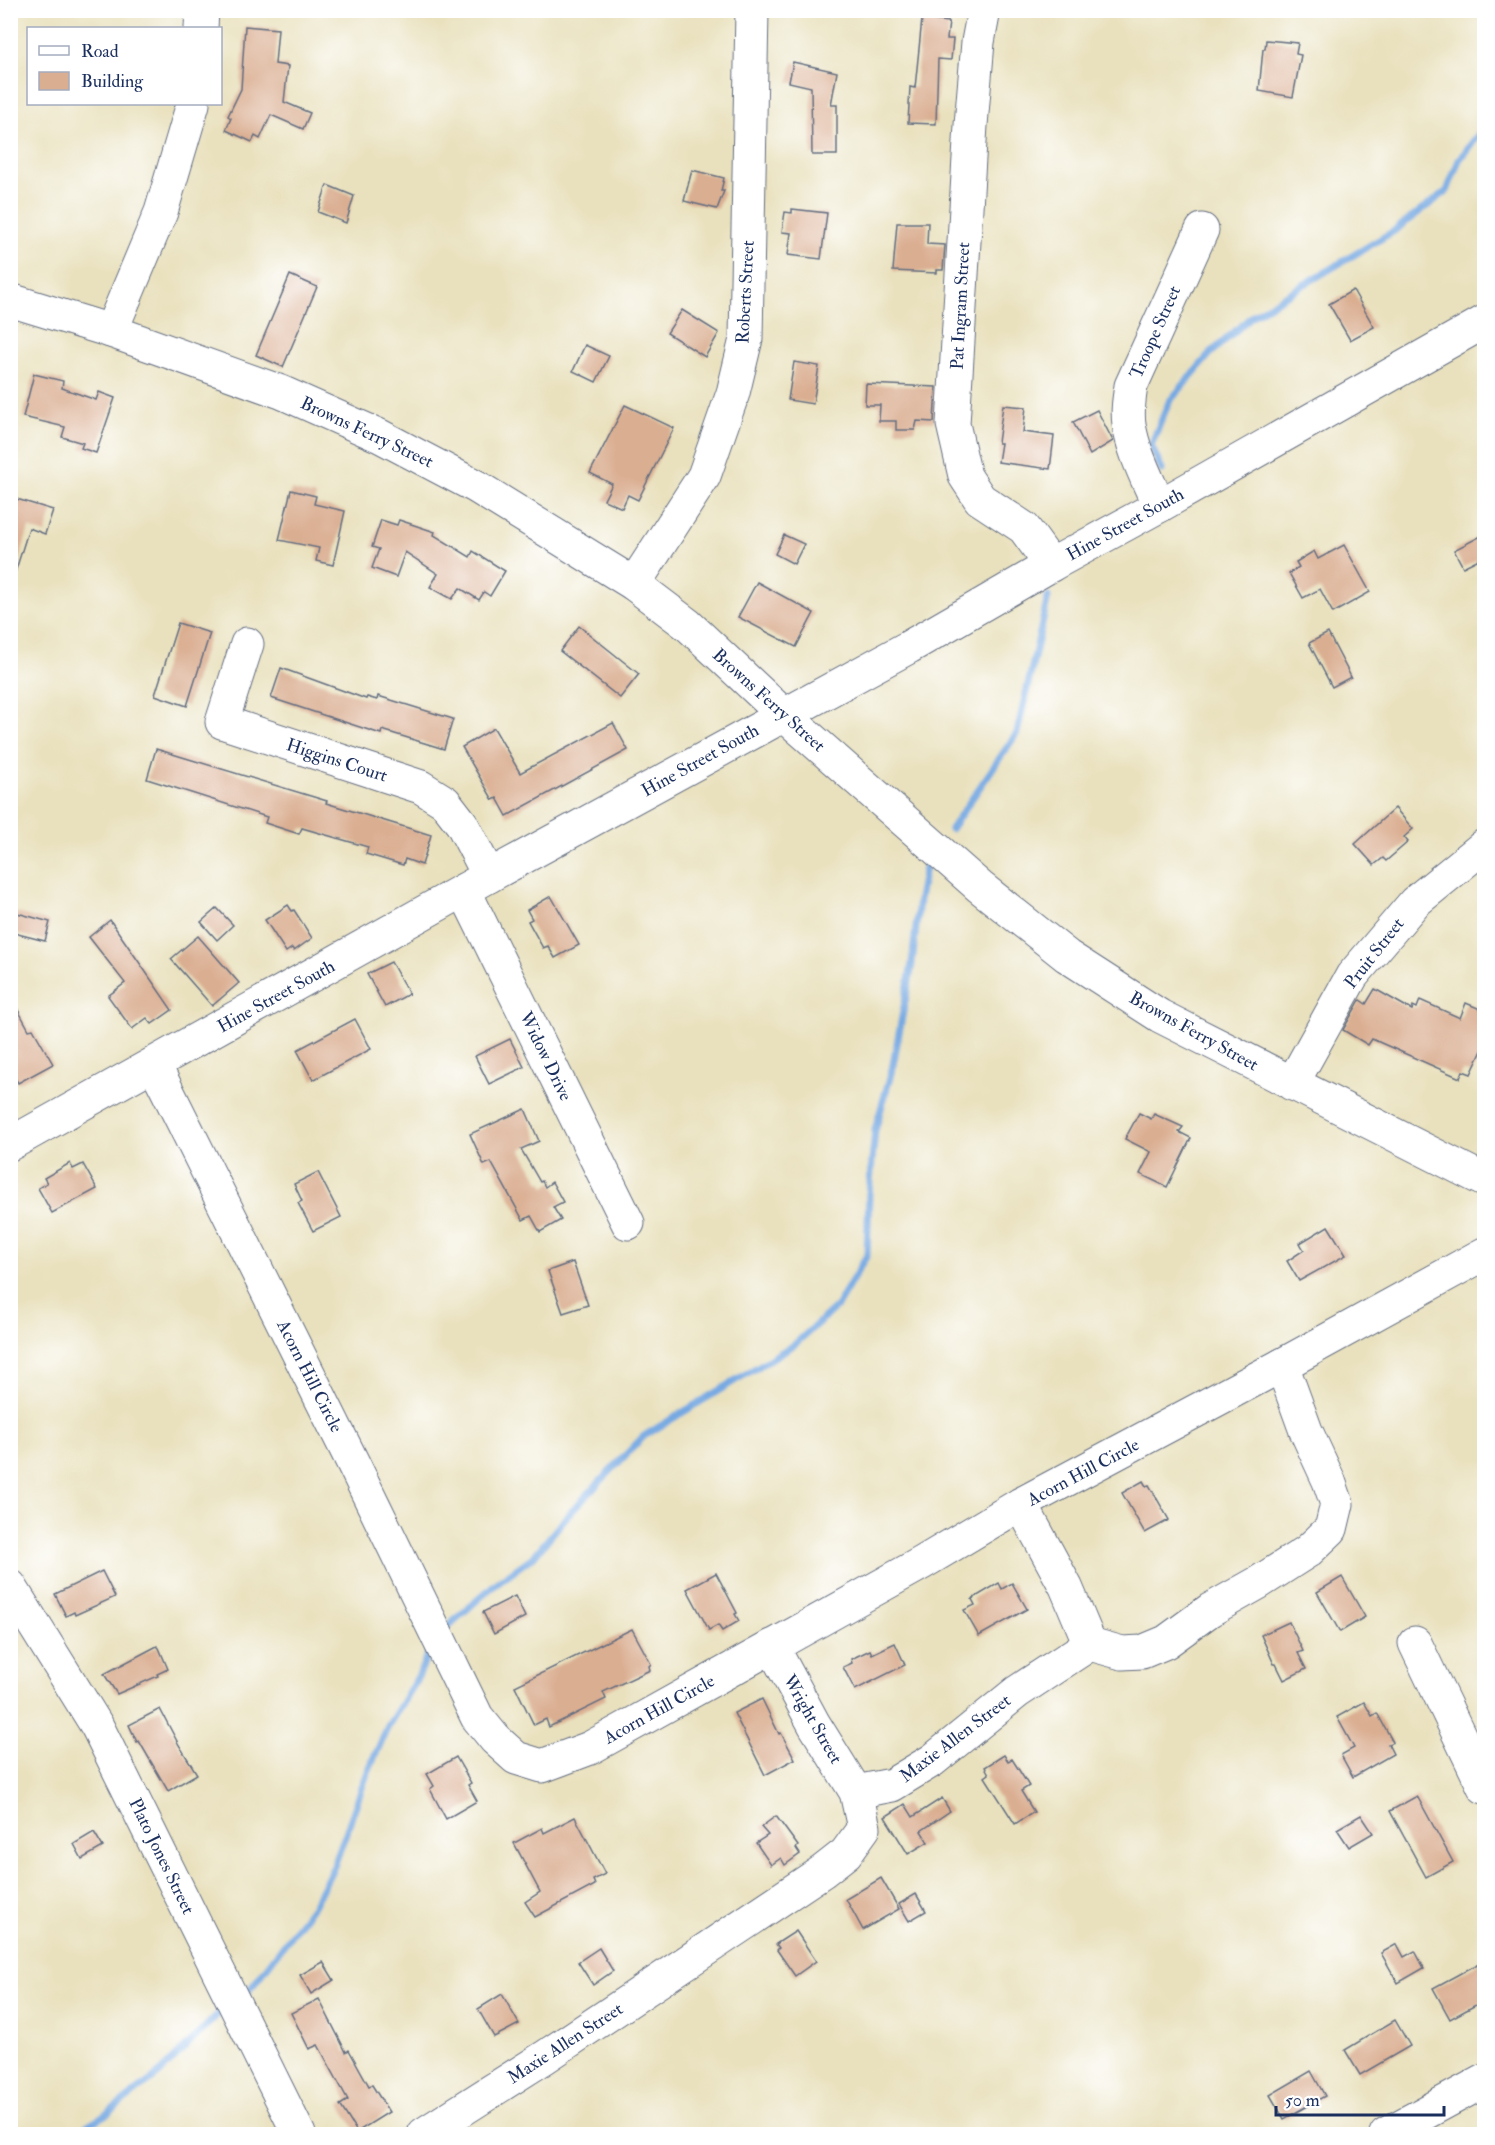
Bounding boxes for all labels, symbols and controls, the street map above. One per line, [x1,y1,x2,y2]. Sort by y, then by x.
legend [27,27,222,105]
text: Road [81,40,119,63]
text: Building [81,70,144,93]
street label: Roberts Street [731,240,760,344]
street label: Pat Ingram Street [946,241,975,370]
street label: Troope Street [1125,282,1186,382]
street label: Browns Ferry Street [297,392,437,473]
street label: Hine Street South [1063,482,1188,566]
street label: Browns Ferry Street [707,644,830,757]
street label: Hine Street South [638,718,763,802]
street label: Higgins Court [283,733,390,788]
street label: Pruit Street [1339,913,1409,994]
street label: Hine Street South [214,954,339,1038]
street label: Browns Ferry Street [1125,986,1263,1077]
street label: Widow Drive [514,1007,577,1105]
street label: Acorn Hill Circle [271,1315,348,1437]
street label: Acorn Hill Circle [1022,1433,1144,1512]
street label: Acorn Hill Circle [599,1669,719,1750]
street label: Wright Street [777,1670,847,1768]
street label: Maxie Allen Street [895,1689,1016,1788]
street label: Plato Jones Street [123,1794,200,1918]
street label: Maxie Allen Street [503,1997,628,2089]
scale bar [1276,2079,1444,2117]
text: 50 m [1285,2089,1320,2112]

